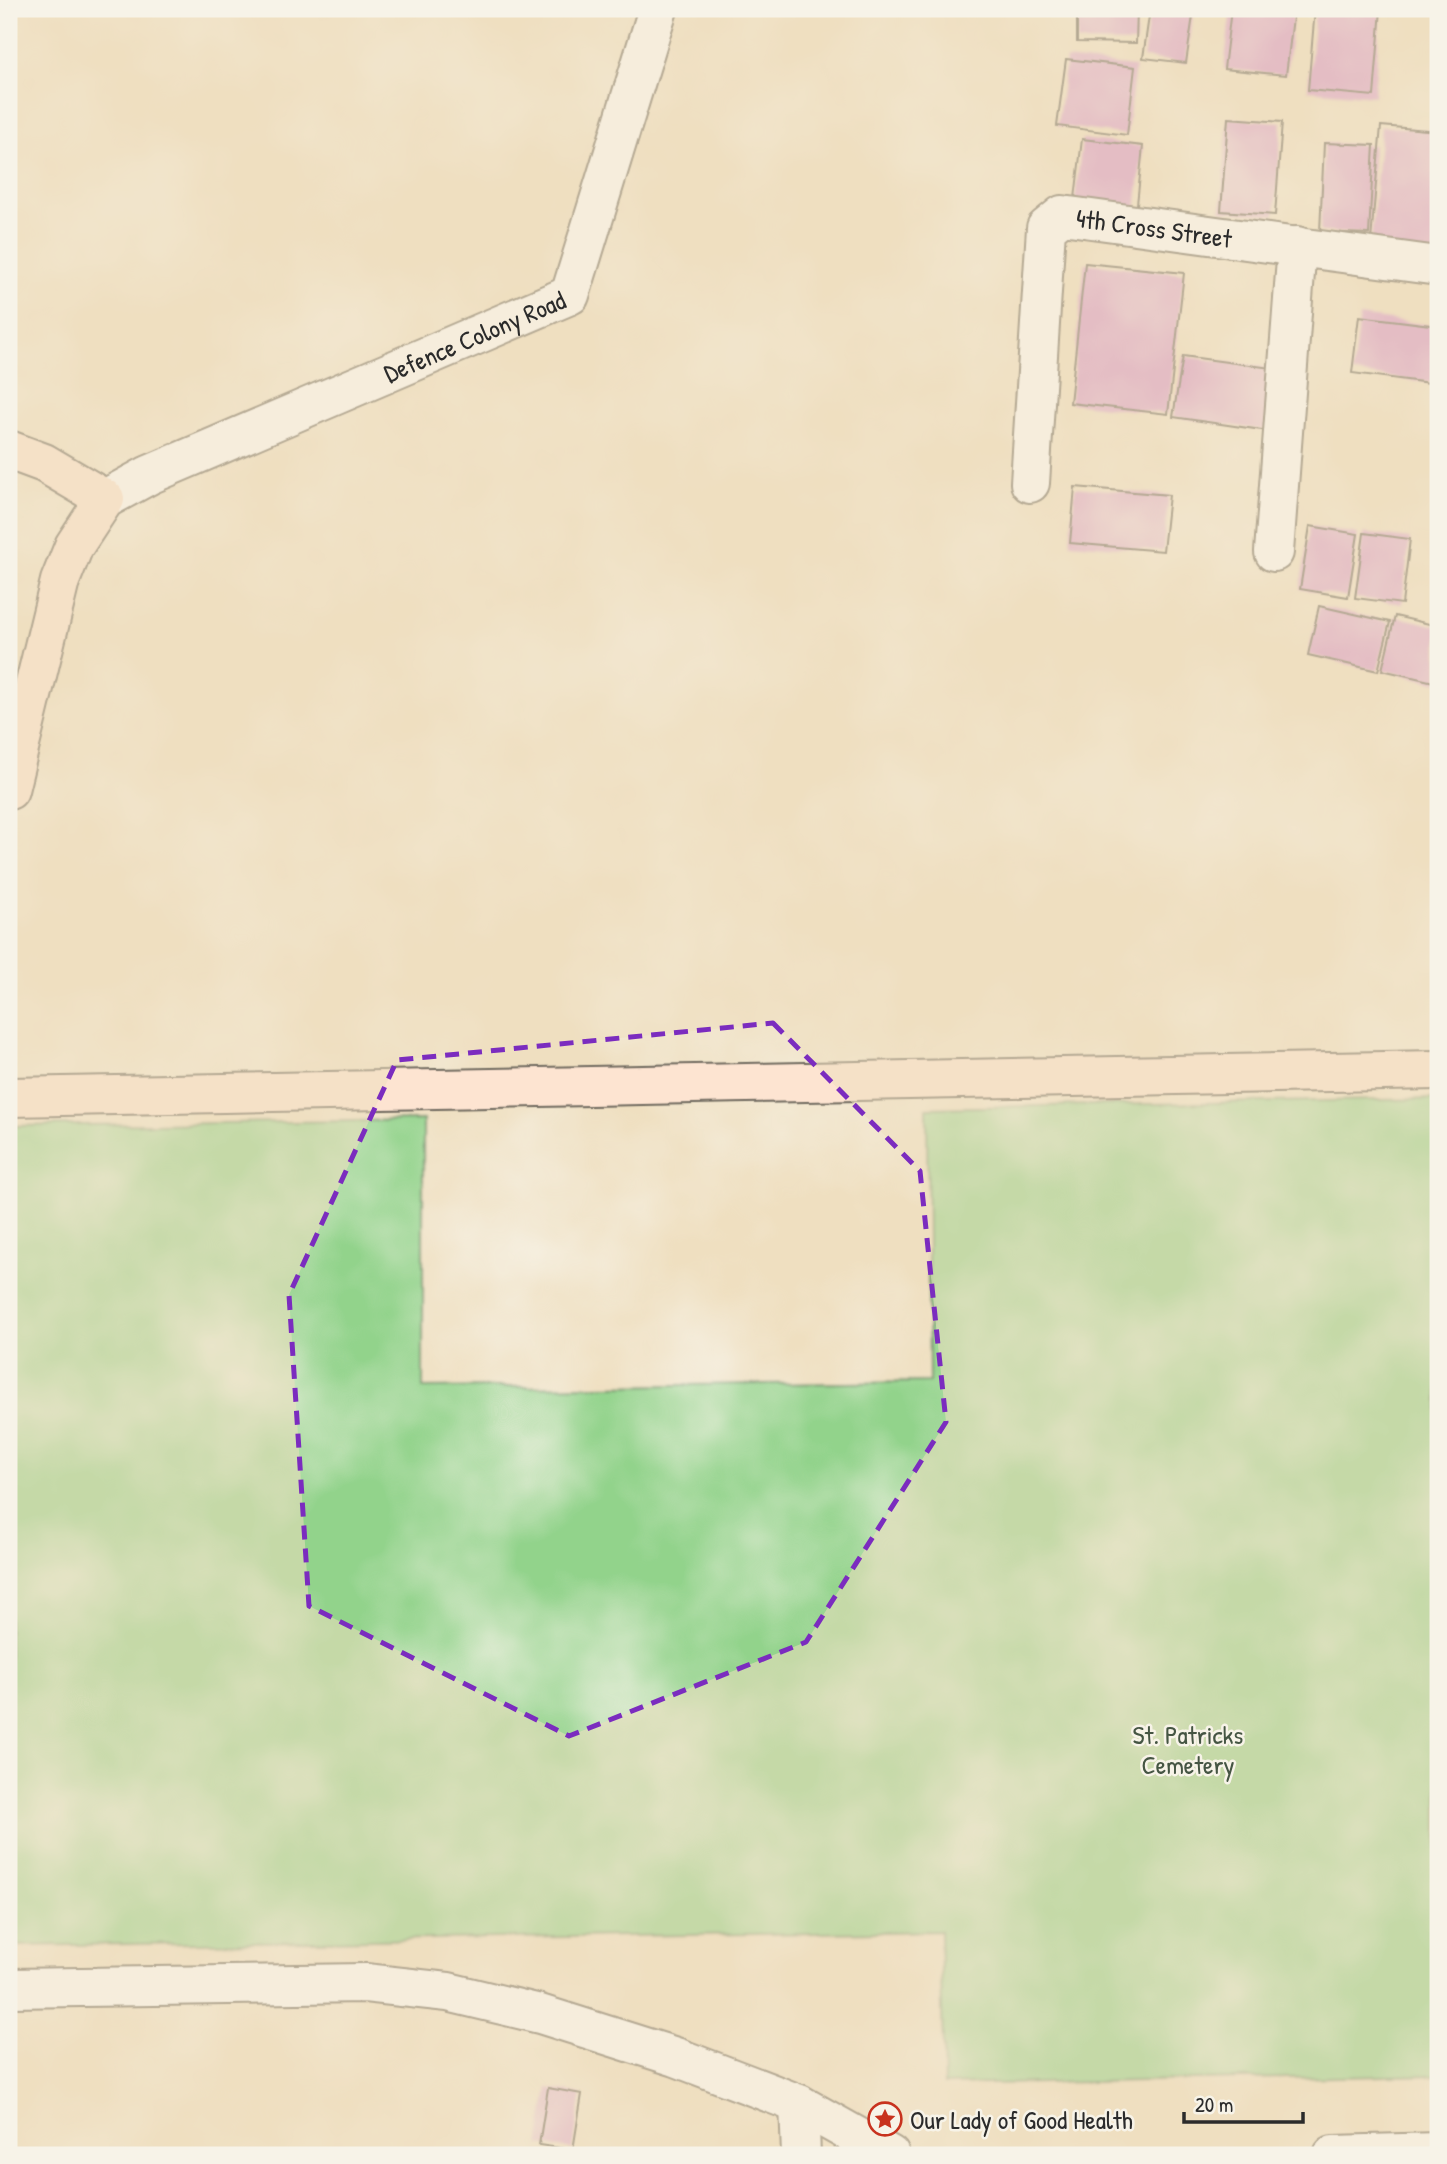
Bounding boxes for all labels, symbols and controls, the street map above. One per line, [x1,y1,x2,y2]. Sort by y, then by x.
street label: 4th Cross Street [1074,200,1235,256]
street label: Defence Colony Road [378,282,571,390]
park label: St. Patricks Cemetery [1133,1717,1243,1782]
scale bar [1184,2080,1304,2124]
text: 20 m [1195,2090,1233,2119]
place icon: Our Lady of Good Health [866,2100,904,2138]
place label: Our Lady of Good Health [910,2102,1133,2137]

